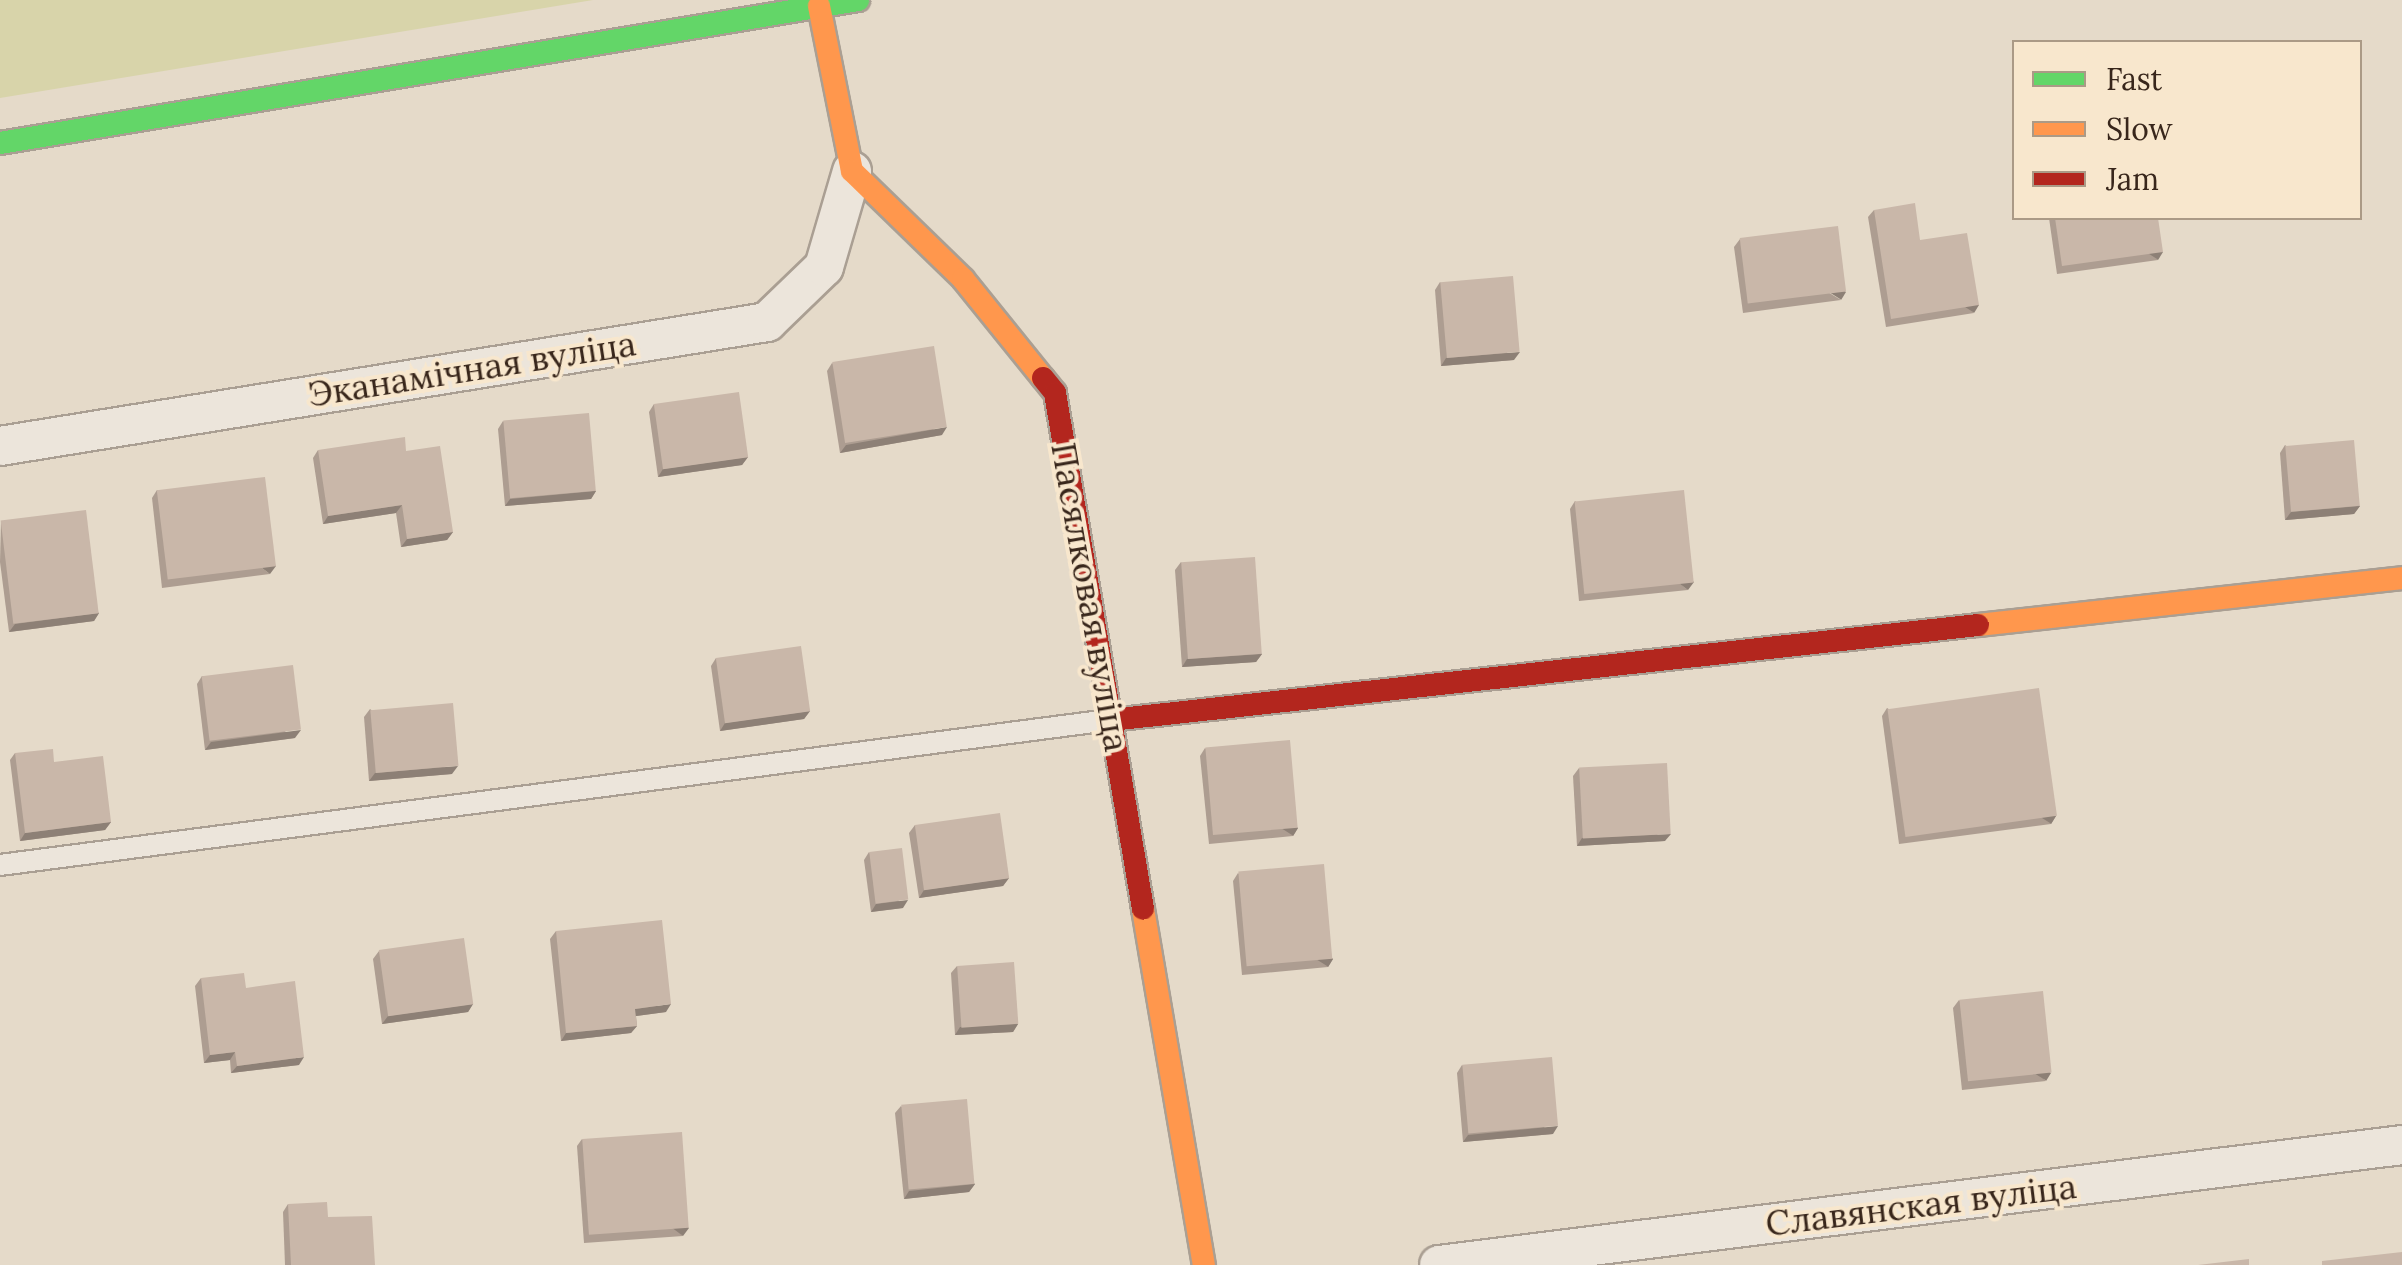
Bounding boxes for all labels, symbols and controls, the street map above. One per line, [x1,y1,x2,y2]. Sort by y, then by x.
legend [2012,40,2362,220]
text: Fast [2106,60,2162,98]
text: Slow [2106,110,2172,148]
text: Jam [2106,160,2159,198]
street label: Эканамічная вуліца [305,322,639,416]
street label: Пасялковая вуліца [1042,439,1138,755]
street label: Славянская вуліца [1763,1165,2079,1245]

